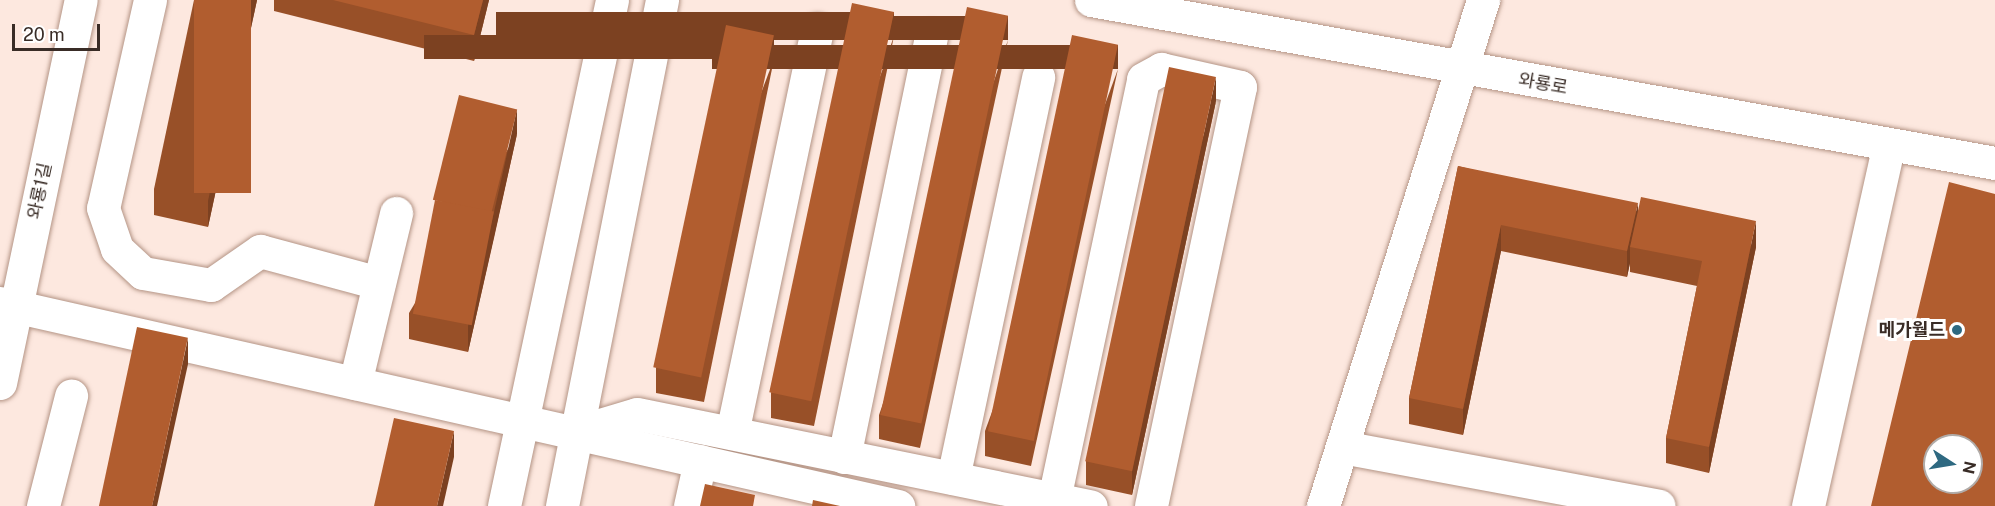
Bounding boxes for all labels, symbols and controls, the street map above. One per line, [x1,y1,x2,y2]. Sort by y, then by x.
scale bar [15,12,104,50]
text: 20 m [23,24,65,45]
street label: 와룡로 [1517,69,1569,99]
street label: 와룡1길 [24,161,56,221]
place label: 메가월드 [1879,319,1945,341]
marker: 메가월드 [1950,323,1964,337]
north arrow [1923,434,1983,494]
text: N [1959,459,1980,476]

